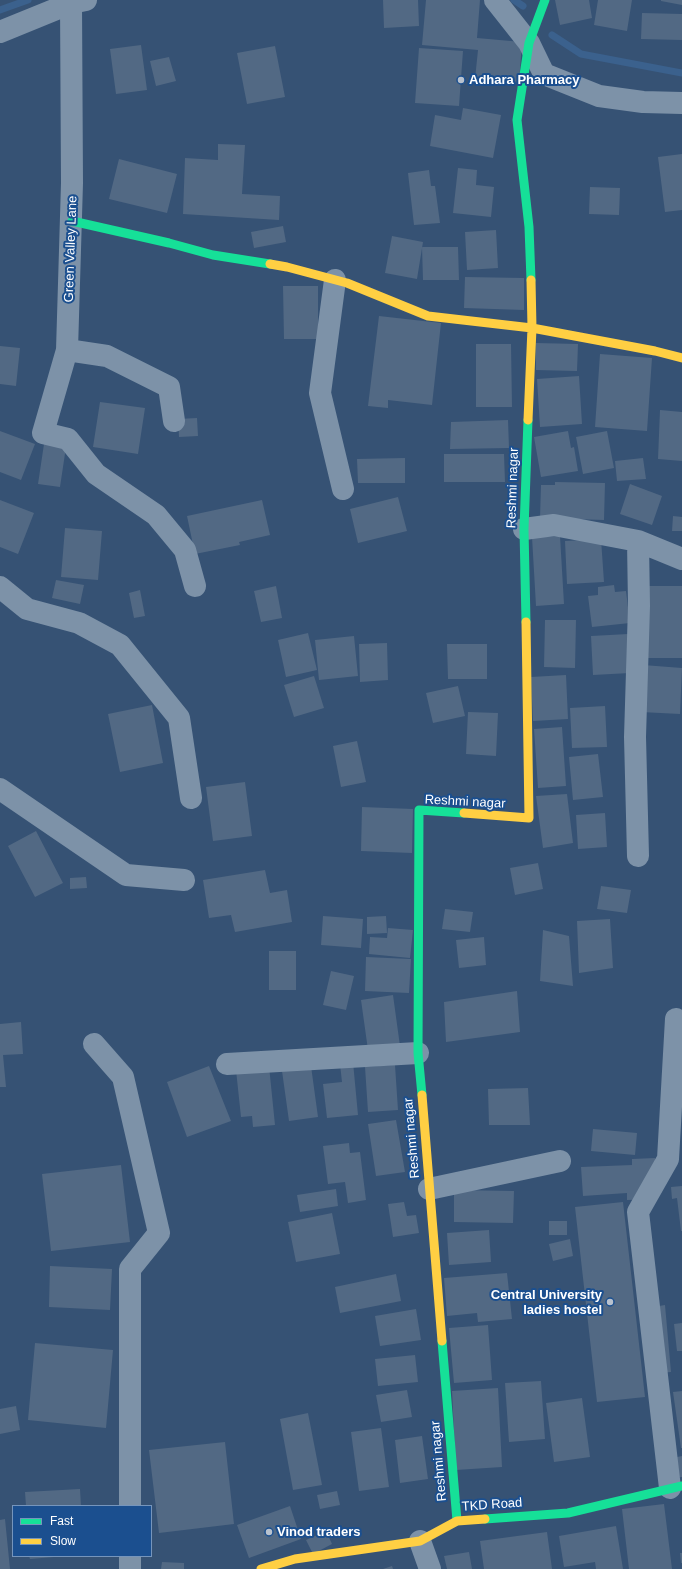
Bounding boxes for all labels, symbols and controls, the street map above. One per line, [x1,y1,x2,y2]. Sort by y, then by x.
place label: Adhara Pharmacy [469,72,580,88]
marker: Adhara Pharmacy [456,75,466,85]
street label: Green Valley Lane [61,195,81,303]
street label: Reshmi nagar [504,447,522,529]
street label: Reshmi nagar [424,792,506,812]
street label: Reshmi nagar [401,1097,423,1179]
place label: Central University ladies hostel [491,1287,602,1318]
marker: Central University ladies hostel [605,1297,615,1307]
street label: Reshmi nagar [428,1420,450,1502]
street label: TKD Road [461,1495,523,1515]
legend [12,1505,152,1557]
text: Fast [50,1514,73,1528]
place label: Vinod traders [277,1524,361,1540]
marker: Vinod traders [264,1527,274,1537]
text: Slow [50,1534,76,1548]

